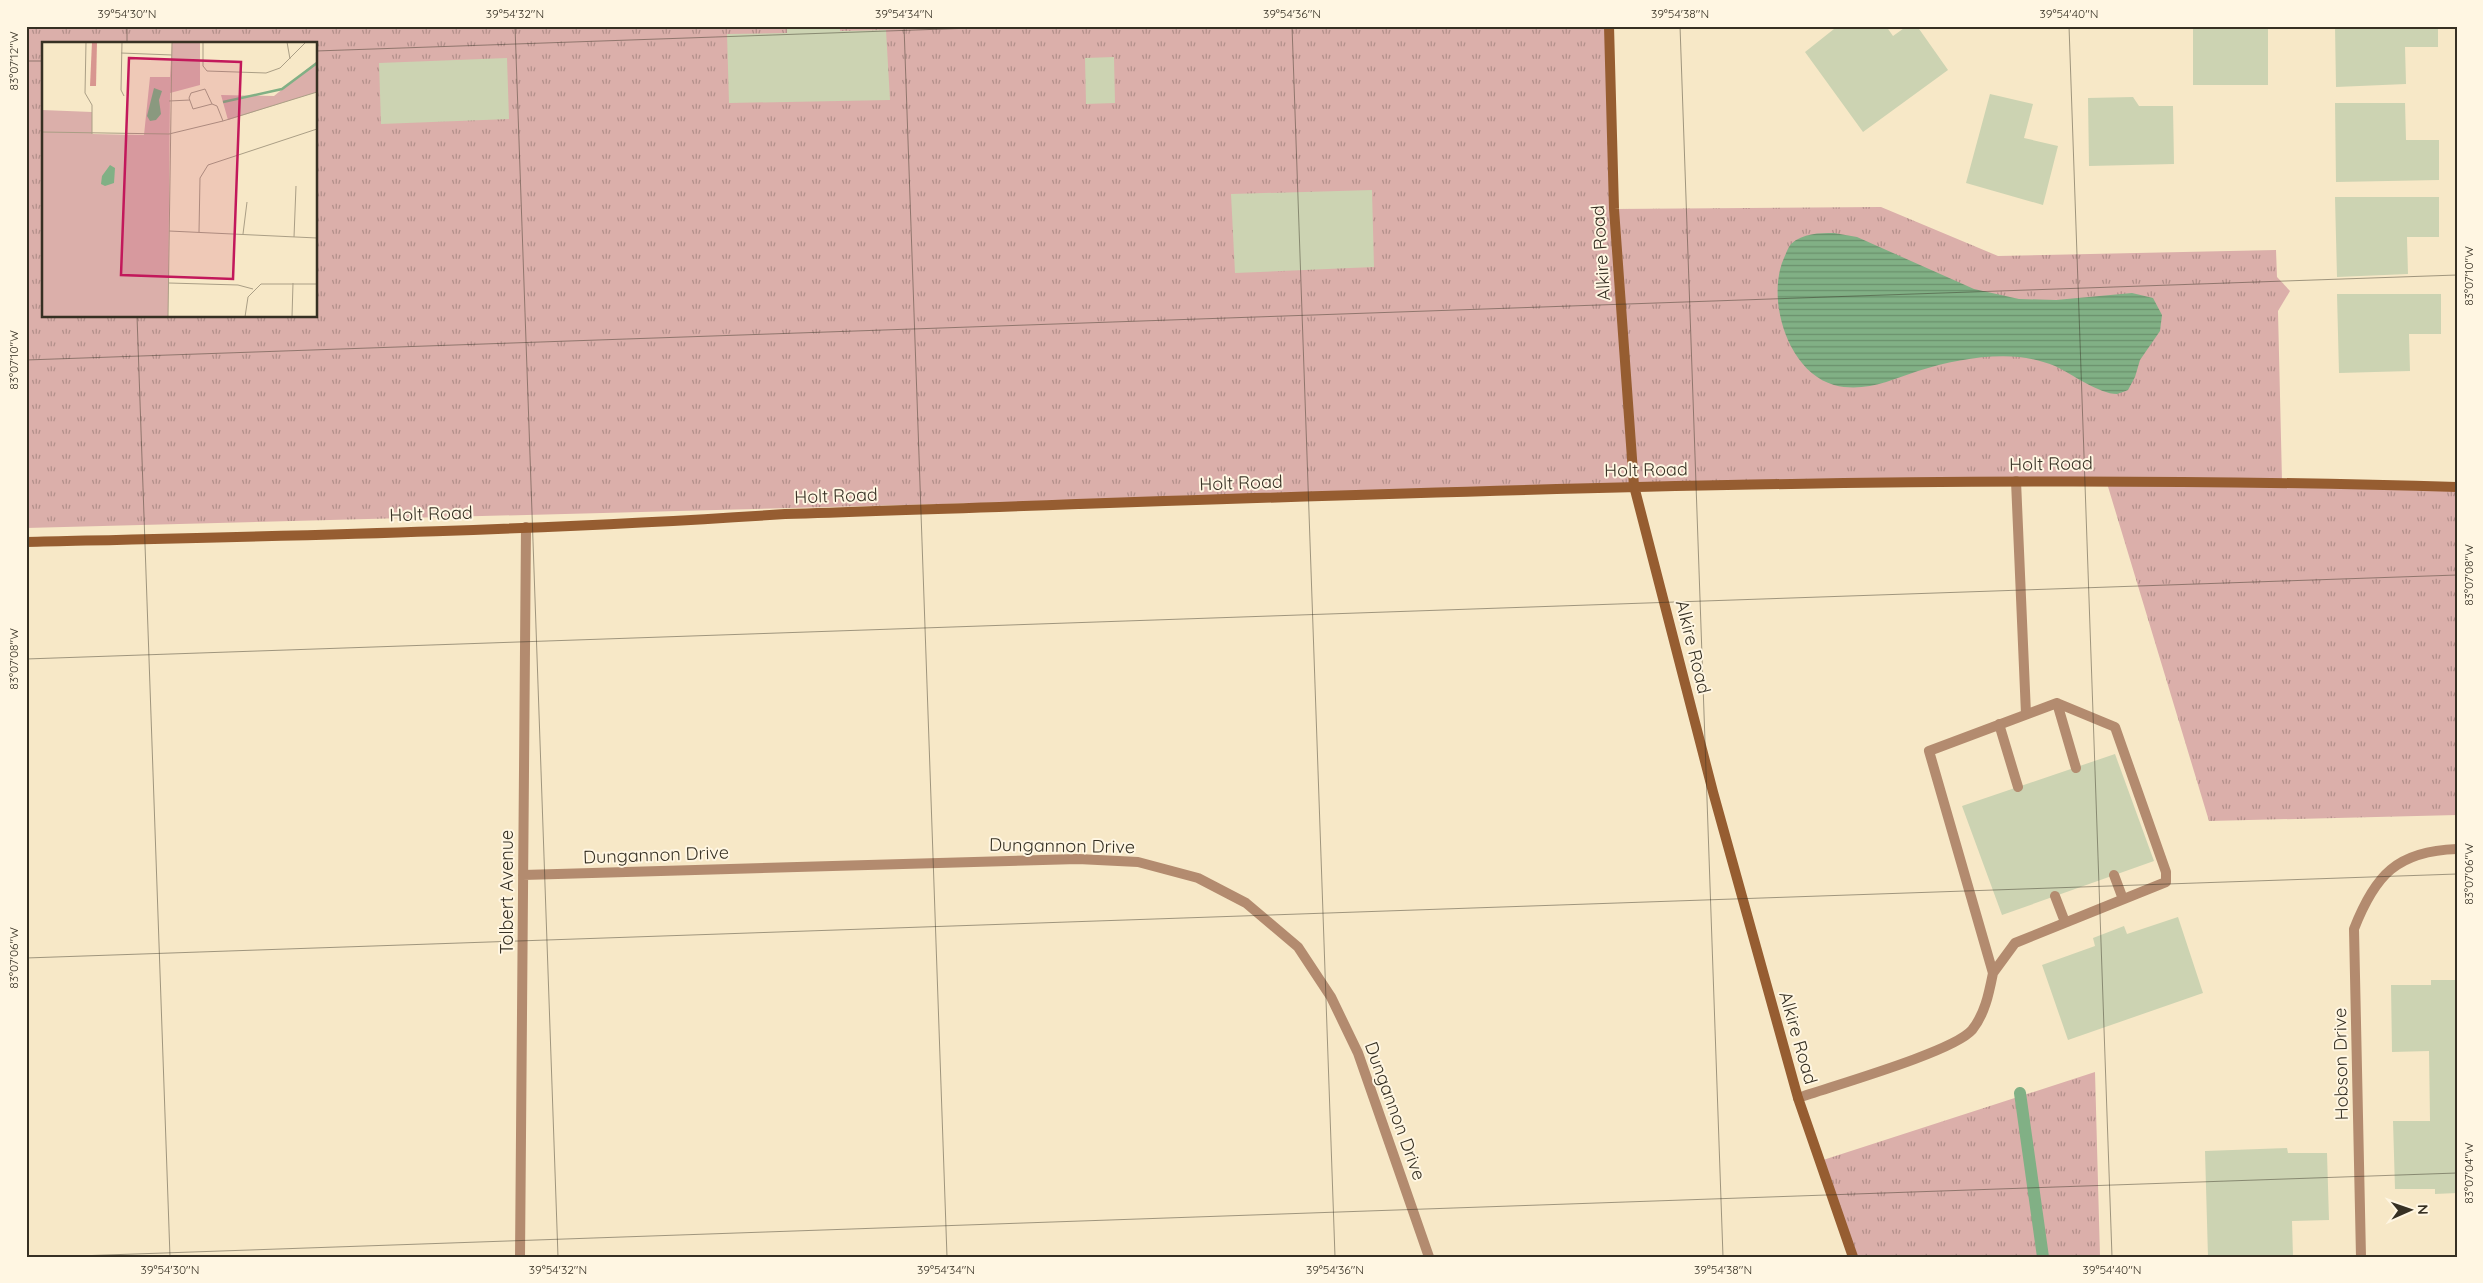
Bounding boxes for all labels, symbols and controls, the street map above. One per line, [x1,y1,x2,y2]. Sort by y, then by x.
text: 39°54'30"N [98,6,156,21]
text: 39°54'32"N [486,6,544,21]
text: 39°54'34"N [875,6,933,21]
text: 39°54'36"N [1263,6,1321,21]
text: 39°54'38"N [1651,6,1709,21]
text: 39°54'40"N [2040,6,2098,21]
text: 83°07'12"W [6,31,21,90]
inset map [42,42,318,318]
street label: Alkire Road [1586,205,1615,301]
text: 83°07'10"W [2461,246,2476,306]
text: 83°07'10"W [6,330,21,390]
street label: Holt Road [2009,451,2093,476]
street label: Holt Road [1604,457,1688,482]
street label: Holt Road [1199,470,1283,495]
street label: Holt Road [794,483,878,508]
street label: Holt Road [389,501,473,526]
text: 83°07'08"W [2461,544,2476,606]
street label: Alkire Road [1671,598,1716,696]
text: 83°07'08"W [6,628,21,690]
street label: Tolbert Avenue [495,830,518,954]
street label: Dungannon Drive [989,833,1135,858]
street label: Dungannon Drive [583,840,729,869]
text: 83°07'06"W [2461,843,2476,905]
text: 83°07'06"W [6,927,21,989]
street label: Alkire Road [1774,989,1823,1087]
street label: Hobson Drive [2328,1007,2353,1121]
street label: Dungannon Drive [1360,1038,1431,1183]
text: 83°07'04"W [2461,1142,2476,1204]
north arrow [2386,1186,2436,1236]
text: N [2414,1204,2432,1215]
text: 39°54'30"N [141,1262,199,1277]
text: 39°54'32"N [529,1262,587,1277]
text: 39°54'34"N [917,1262,975,1277]
text: 39°54'36"N [1306,1262,1364,1277]
text: 39°54'38"N [1694,1262,1752,1277]
text: 39°54'40"N [2083,1262,2141,1277]

